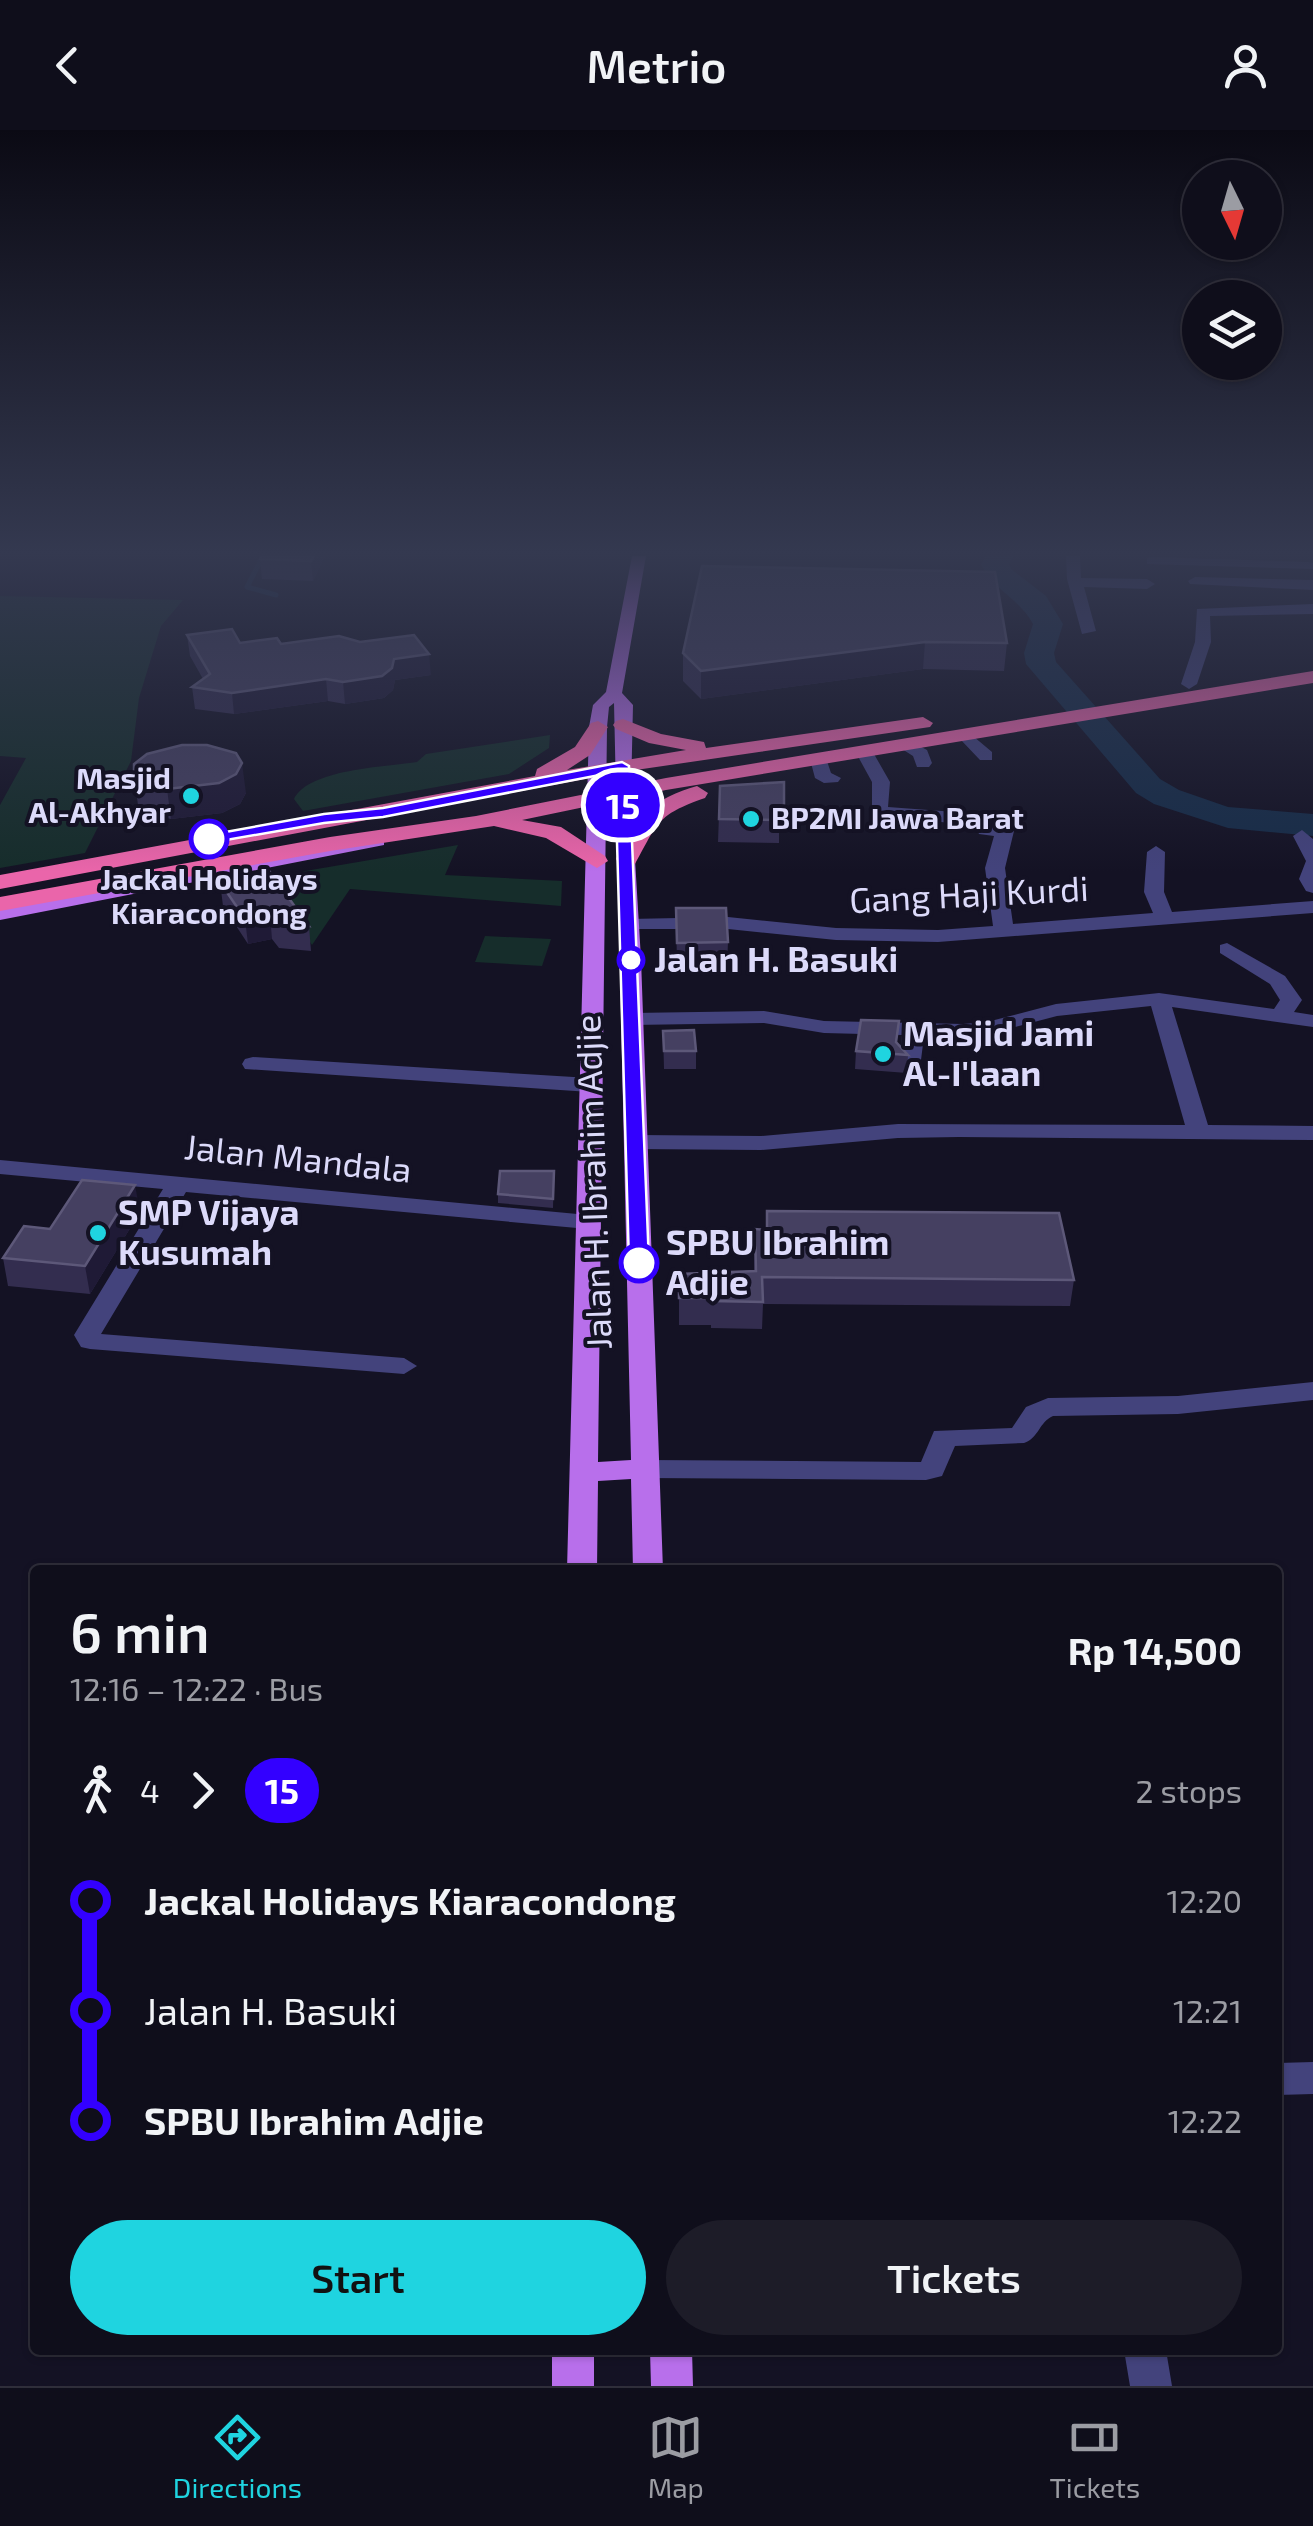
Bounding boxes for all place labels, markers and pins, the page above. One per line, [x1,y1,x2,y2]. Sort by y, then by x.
place label: Masjid Al-Akhyar [29,759,171,830]
marker: Masjid Al-Akhyar [180,785,202,807]
place label: BP2MI Jawa Barat [771,799,1024,835]
marker: BP2MI Jawa Barat [740,808,762,830]
marker: Jackal Holidays Kiaracondong [190,820,228,858]
place label: Jackal Holidays Kiaracondong [100,860,318,930]
place label: Jalan H. Basuki [654,937,898,979]
marker: Jalan H. Basuki [618,947,644,973]
place label: Masjid Jami Al-I'laan [903,1011,1094,1093]
marker: Masjid Jami Al-I'laan [872,1043,894,1065]
place label: SMP Vijaya Kusumah [118,1190,299,1272]
place label: SPBU Ibrahim Adjie [666,1220,889,1302]
marker: SMP Vijaya Kusumah [87,1222,109,1244]
marker: SPBU Ibrahim Adjie [620,1244,658,1282]

